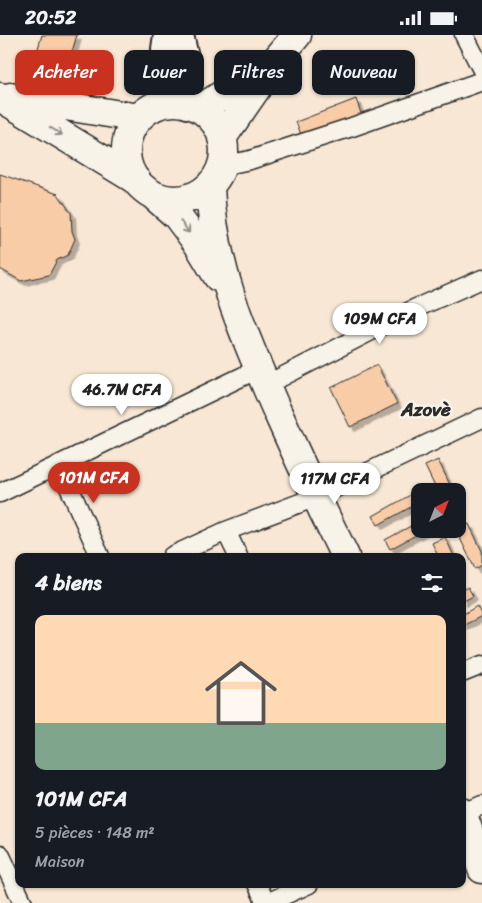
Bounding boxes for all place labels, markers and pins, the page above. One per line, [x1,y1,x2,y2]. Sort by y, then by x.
pin: 109M CFA [328,303,432,345]
pin: 46.7M CFA [65,373,179,416]
pin: 101M CFA [42,461,146,504]
pin: 117M CFA [283,463,387,505]

